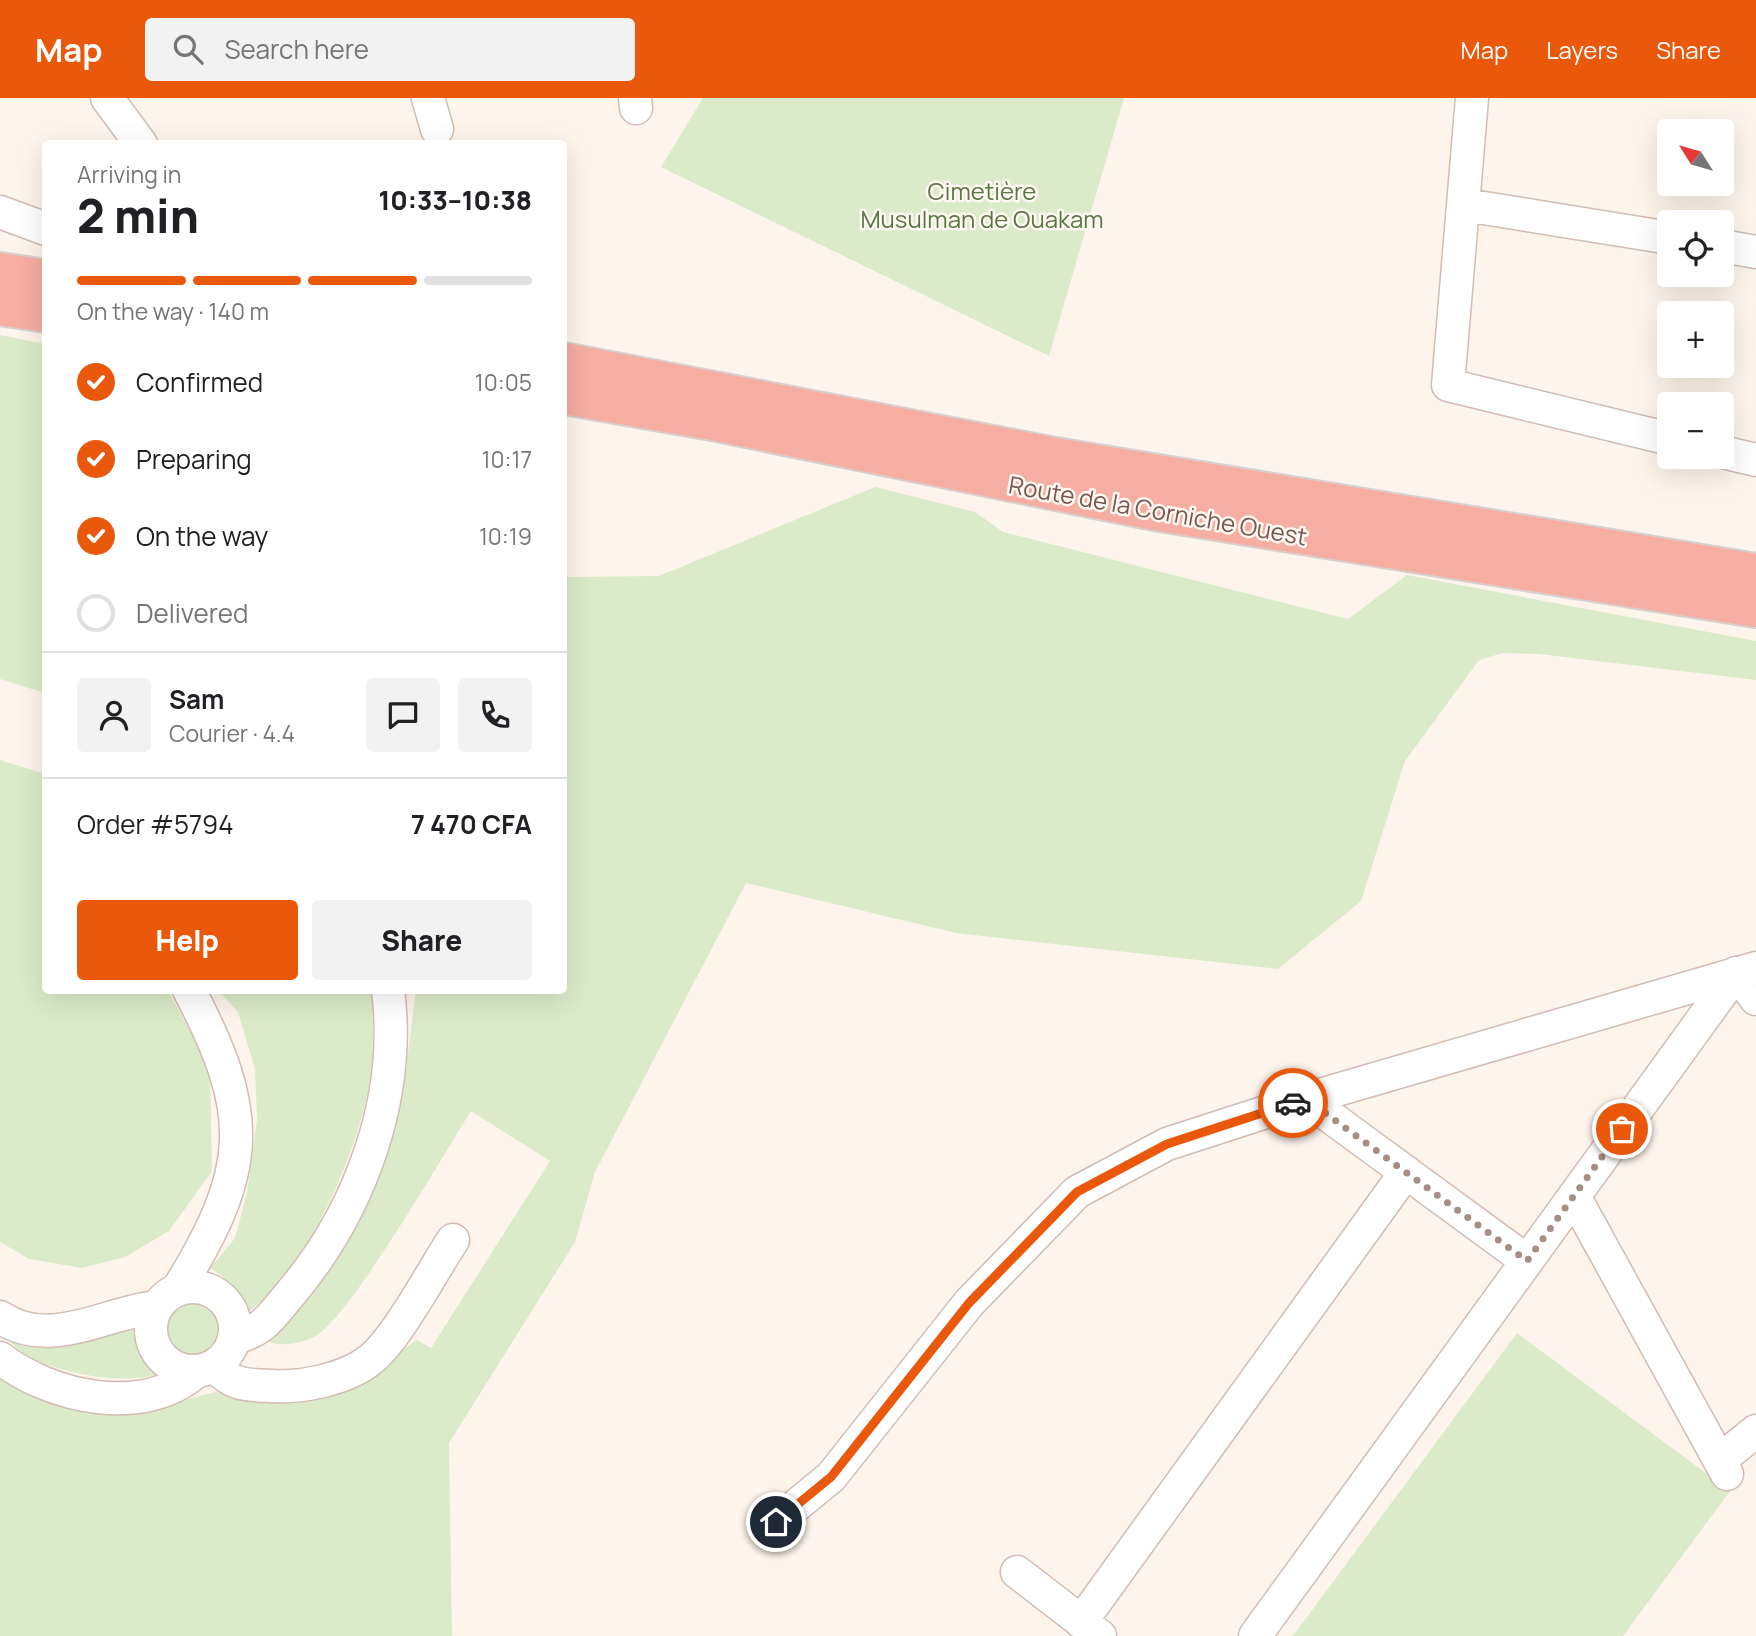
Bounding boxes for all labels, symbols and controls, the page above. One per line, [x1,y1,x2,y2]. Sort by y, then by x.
search box [145,18,635,81]
text: Map [35,27,103,72]
icon: search [169,30,207,68]
text: Search here [225,31,369,67]
text: Map [1461,33,1508,66]
text: Layers [1546,33,1618,66]
text: Share [1656,33,1721,66]
north arrow [1657,119,1734,196]
map controls [1657,119,1734,469]
text: Arriving in [77,158,182,190]
park label: Cimetière Musulman de Ouakam [860,174,1104,235]
text: 10:33–10:38 [378,182,532,218]
text: 2 min [77,184,199,247]
button: locate [1657,210,1734,287]
text: On the way · 140 m [77,295,269,327]
button: + [1657,301,1734,378]
icon: check [77,363,115,401]
text: Confirmed [136,364,263,400]
text: 10:05 [475,366,532,398]
button: − [1657,392,1734,469]
icon: check [77,440,115,478]
text: Preparing [136,441,252,477]
text: 10:17 [482,443,532,475]
street label: Route de la Corniche Ouest [1006,467,1310,553]
icon: check [77,517,115,555]
text: On the way [136,518,268,554]
text: 10:19 [479,520,532,552]
text: Delivered [136,595,248,631]
button: person [77,678,151,752]
button: chat [366,678,440,752]
button: phone [458,678,532,752]
text: Sam [169,681,224,717]
text: Courier · 4.4 [169,717,295,749]
text: Order #5794 [77,806,234,842]
text: 7 470 CFA [411,806,532,842]
button: Help [77,900,298,980]
button: Share [312,900,532,980]
courier [1258,1068,1328,1138]
icon: car [1274,1084,1312,1122]
pin [1592,1099,1652,1159]
icon: bag [1603,1110,1641,1148]
pin [746,1492,806,1552]
icon: home [757,1503,795,1541]

